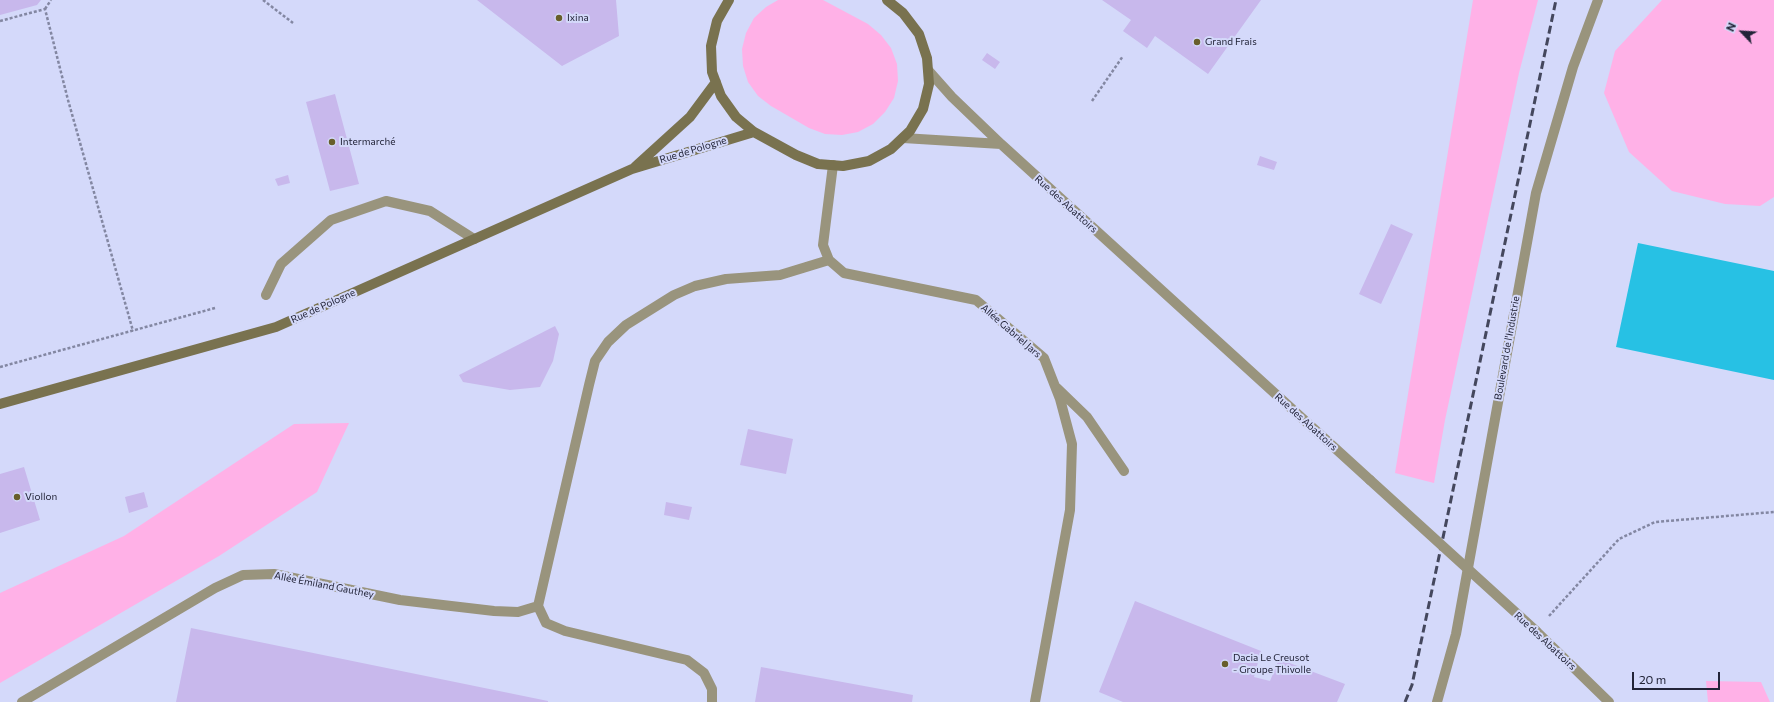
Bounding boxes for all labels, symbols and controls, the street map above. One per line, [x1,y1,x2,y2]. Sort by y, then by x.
place label: Ixina [567,12,589,24]
north arrow [1722,12,1762,52]
marker: Ixina [554,13,564,23]
text: N [1723,20,1738,33]
place label: Grand Frais [1205,36,1257,48]
marker: Grand Frais [1192,37,1202,47]
street label: Rue de Pologne [658,134,728,166]
place label: Intermarché [340,136,396,148]
marker: Intermarché [327,137,337,147]
street label: Rue des Abattoirs [1032,173,1100,235]
street label: Rue de Pologne [289,286,357,326]
street label: Boulevard de l'Industrie [1492,295,1522,401]
street label: Allée Gabriel Jars [978,302,1044,360]
street label: Rue des Abattoirs [1272,391,1340,453]
place label: Viollon [25,491,57,503]
marker: Viollon [12,492,22,502]
street label: Allée Émiland Gauthey [273,569,375,601]
street label: Rue des Abattoirs [1512,609,1578,673]
place label: Dacia Le Creusot - Groupe Thivolle [1233,652,1311,676]
marker: Dacia Le Creusot - Groupe Thivolle [1220,659,1230,669]
scale bar [1634,664,1722,690]
text: 20 m [1639,672,1666,686]

